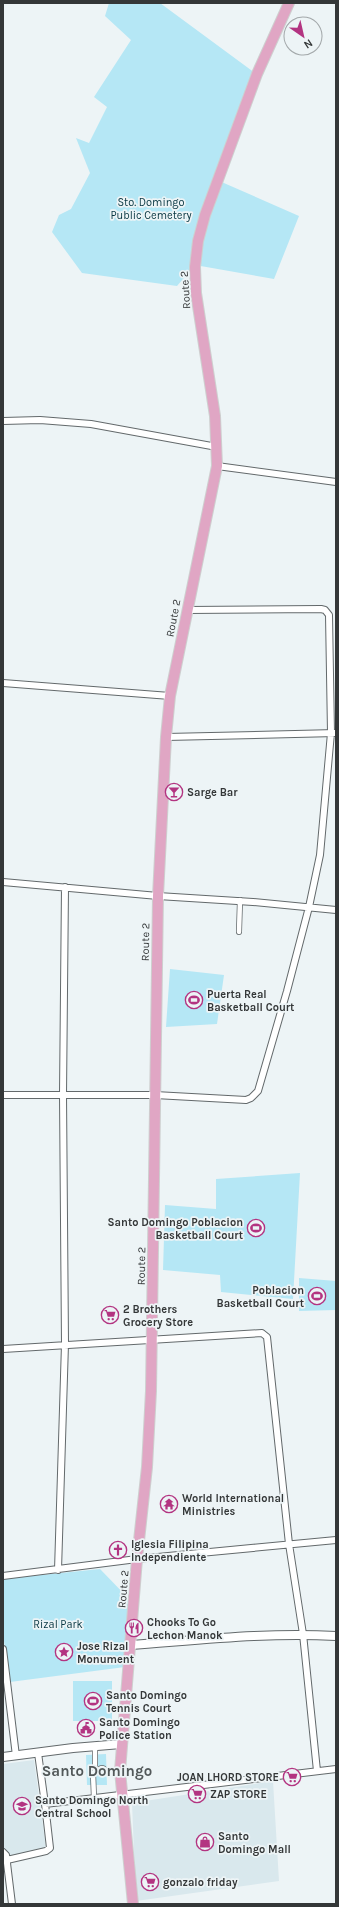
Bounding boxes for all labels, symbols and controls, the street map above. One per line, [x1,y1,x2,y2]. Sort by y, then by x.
north arrow [283,16,323,56]
text: N [301,36,315,51]
park label: Sto. Domingo Public Cemetery [110,196,192,222]
street label: Route 2 [178,270,193,309]
street label: Route 2 [163,598,184,638]
bar icon: Sarge Bar [164,782,184,802]
place label: Sarge Bar [187,786,238,799]
street label: Route 2 [139,923,152,961]
place label: Puerta Real Basketball Court [207,988,295,1014]
sports icon: Puerta Real Basketball Court [184,990,204,1010]
place label: Santo Domingo Poblacion Basketball Court [108,1216,244,1242]
sports icon: Santo Domingo Poblacion Basketball Court [246,1218,266,1238]
street label: Route 2 [135,1247,148,1285]
place label: Poblacion Basketball Court [217,1284,305,1310]
sports icon: Poblacion Basketball Court [307,1286,327,1306]
place label: 2 Brothers Grocery Store [123,1303,193,1329]
supermarket icon: 2 Brothers Grocery Store [100,1305,120,1325]
place label: World International Ministries [182,1492,284,1518]
temple icon: World International Ministries [159,1494,179,1514]
place label: Iglesia Filipina Independiente [131,1538,209,1564]
church icon: Iglesia Filipina Independiente [108,1540,128,1560]
street label: Route 2 [115,1569,132,1609]
place label: Chooks To Go Lechon Manok [147,1616,223,1642]
park label: Rizal Park [33,1618,83,1631]
restaurant icon: Chooks To Go Lechon Manok [124,1618,144,1638]
place label: Jose Rizal Monument [77,1640,135,1666]
place icon: Jose Rizal Monument [54,1642,74,1662]
place label: Santo Domingo Tennis Court [106,1689,187,1715]
sports icon: Santo Domingo Tennis Court [83,1691,103,1711]
place label: Santo Domingo Police Station [99,1716,180,1742]
public building icon: Santo Domingo Police Station [76,1718,96,1738]
district label: Santo Domingo [42,1762,152,1780]
supermarket icon: JOAN LHORD STORE [282,1767,302,1787]
place label: JOAN LHORD STORE [177,1771,279,1784]
supermarket icon: ZAP STORE [187,1784,207,1804]
place label: ZAP STORE [210,1788,267,1801]
place label: Santo Domingo North Central School [35,1794,148,1820]
school or university icon: Santo Domingo North Central School [12,1796,32,1816]
place label: Santo Domingo Mall [218,1830,291,1856]
shop icon: Santo Domingo Mall [195,1832,215,1852]
supermarket icon: gonzalo friday [140,1872,160,1892]
place label: gonzalo friday [163,1876,238,1889]

